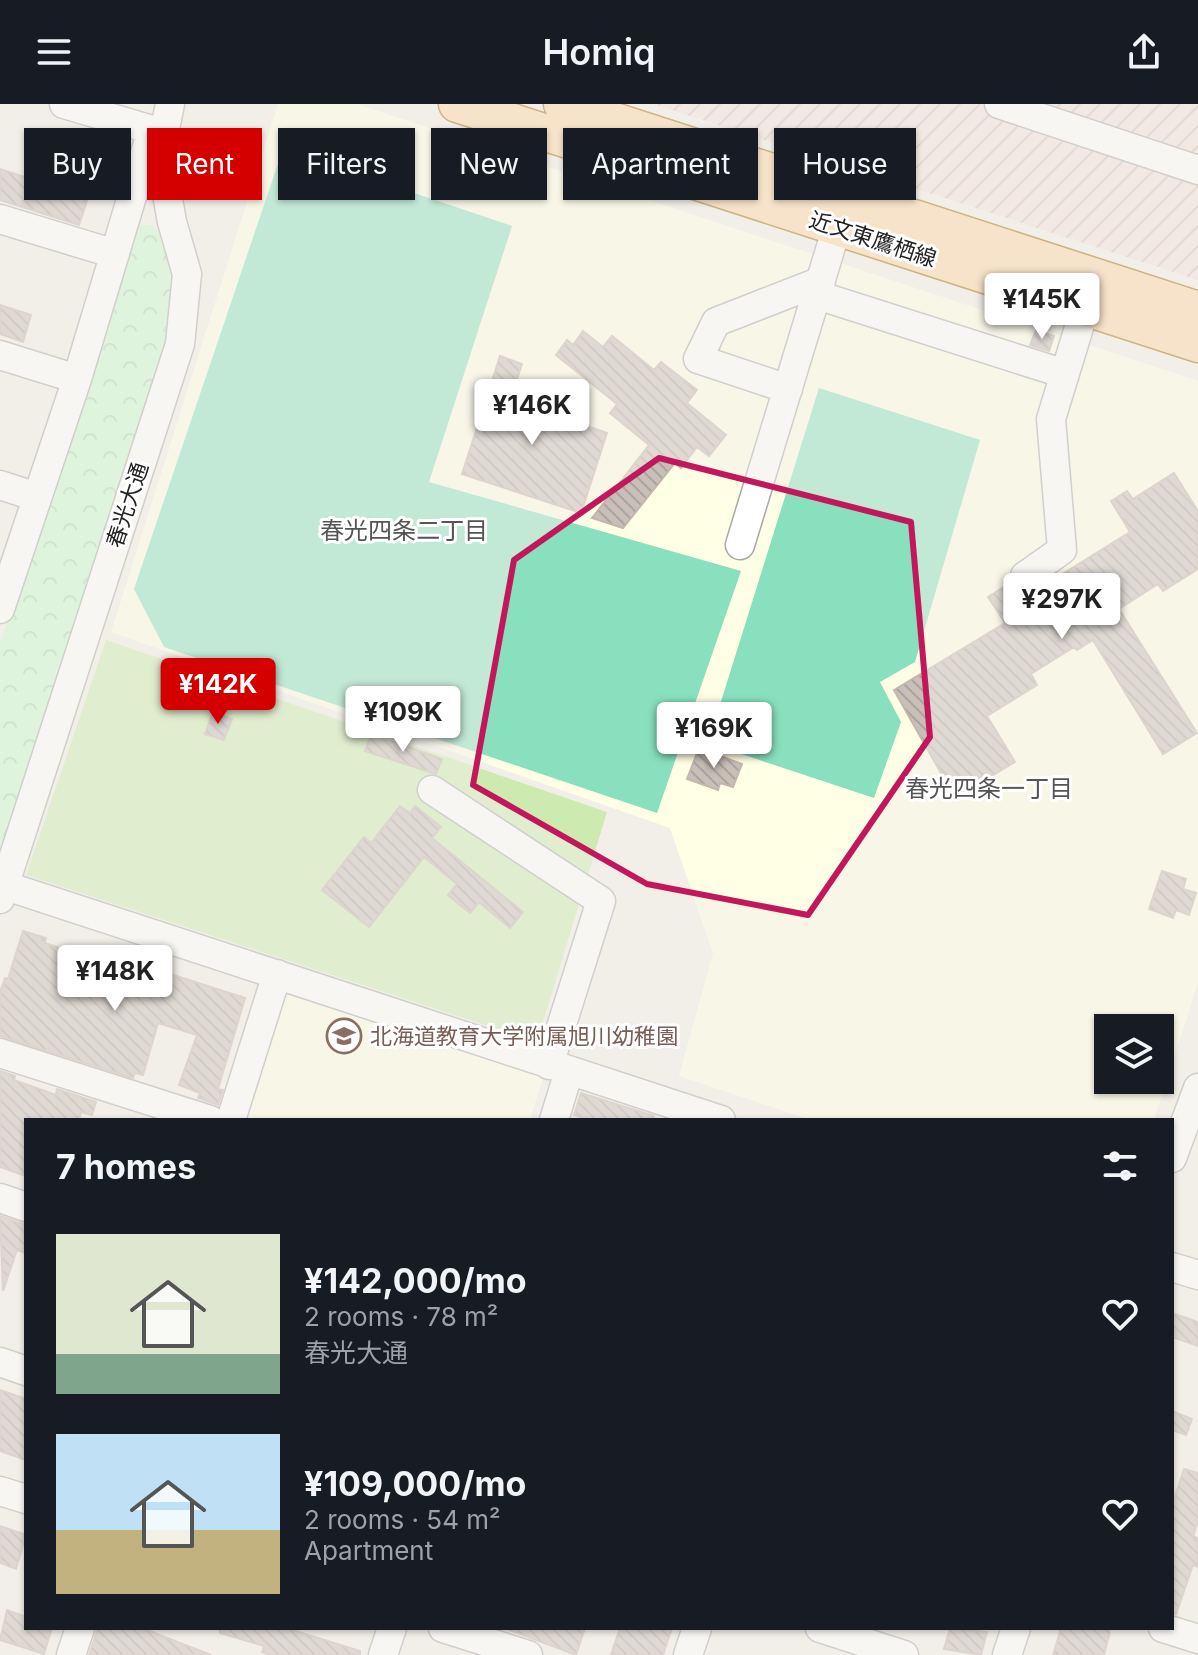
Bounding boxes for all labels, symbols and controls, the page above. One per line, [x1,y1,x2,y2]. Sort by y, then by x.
icon: menu [32,30,76,74]
text: Homiq [542,30,656,74]
icon: share [1122,30,1166,74]
chip: Buy [24,128,131,200]
chip: Rent [147,128,262,200]
chip: Filters [278,128,415,200]
chip: New [431,128,547,200]
chip: Apartment [563,128,758,200]
chip: House [774,128,916,200]
street label: 近文東鷹栖線 [806,206,940,272]
pin: ¥145K [986,273,1098,341]
text: ¥145K [1003,283,1081,314]
pin: ¥146K [476,379,588,447]
text: ¥146K [492,389,572,420]
street label: 春光大通 [101,459,153,551]
district label: 春光四条二丁目 [320,516,488,545]
pin: ¥297K [1006,573,1118,641]
text: ¥297K [1021,583,1103,614]
pin: ¥142K [162,658,274,726]
text: ¥142K [179,668,257,699]
pin: ¥109K [347,686,459,754]
text: ¥109K [363,696,443,727]
pin: ¥169K [658,702,770,770]
text: ¥169K [675,712,753,743]
district label: 春光四条一丁目 [905,774,1073,803]
pin: ¥148K [59,945,171,1013]
text: ¥148K [75,955,155,986]
map controls [1094,1014,1174,1094]
button: layers [1094,1014,1174,1094]
school or university icon: 北海道教育大学附属旭川幼稚園 [325,1017,363,1055]
place label: 北海道教育大学附属旭川幼稚園 [370,1023,678,1049]
icon: filters [1098,1144,1142,1188]
text: 7 homes [56,1146,196,1187]
text: ¥142,000/mo [304,1260,527,1301]
icon: home [120,1266,216,1362]
icon: heart [1098,1292,1142,1336]
text: 2 rooms · 78 m² [304,1301,498,1332]
text: 春光大通 [304,1337,408,1368]
text: ¥109,000/mo [304,1463,526,1504]
icon: home [120,1466,216,1562]
icon: heart [1098,1492,1142,1536]
text: 2 rooms · 54 m² [304,1504,501,1535]
text: Apartment [304,1535,433,1566]

